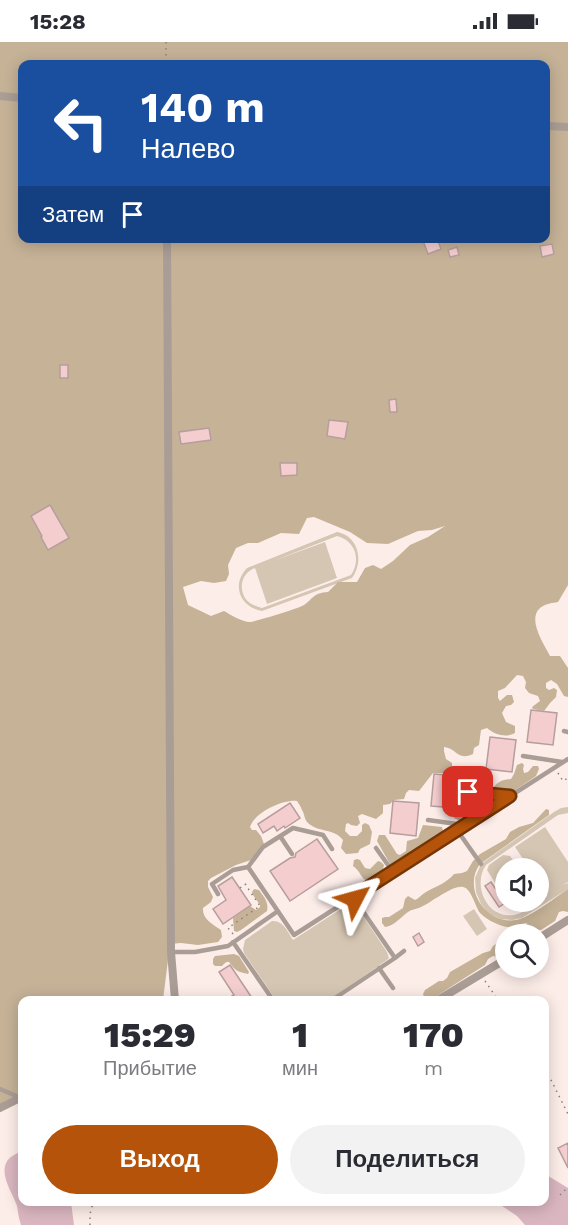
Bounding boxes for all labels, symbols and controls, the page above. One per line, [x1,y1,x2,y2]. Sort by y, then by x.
text: 15:28 [30,9,86,34]
text: 140 m [141,83,265,132]
icon: left [42,84,120,162]
text: Налево [141,133,235,165]
icon: arrive [116,198,149,231]
text: Затем [42,202,104,227]
pin [442,766,493,817]
icon: arrive [451,775,484,808]
map controls [495,858,549,978]
button: sound [495,858,549,912]
position arrow [323,867,387,931]
button: search [495,924,549,978]
text: 15:29 [104,1014,196,1056]
text: 1 [292,1014,308,1056]
text: 170 [403,1014,464,1056]
text: Прибытие [103,1056,197,1080]
text: мин [282,1056,318,1080]
text: m [424,1056,443,1080]
button: Выход [42,1125,278,1194]
button: Поделиться [290,1125,525,1194]

